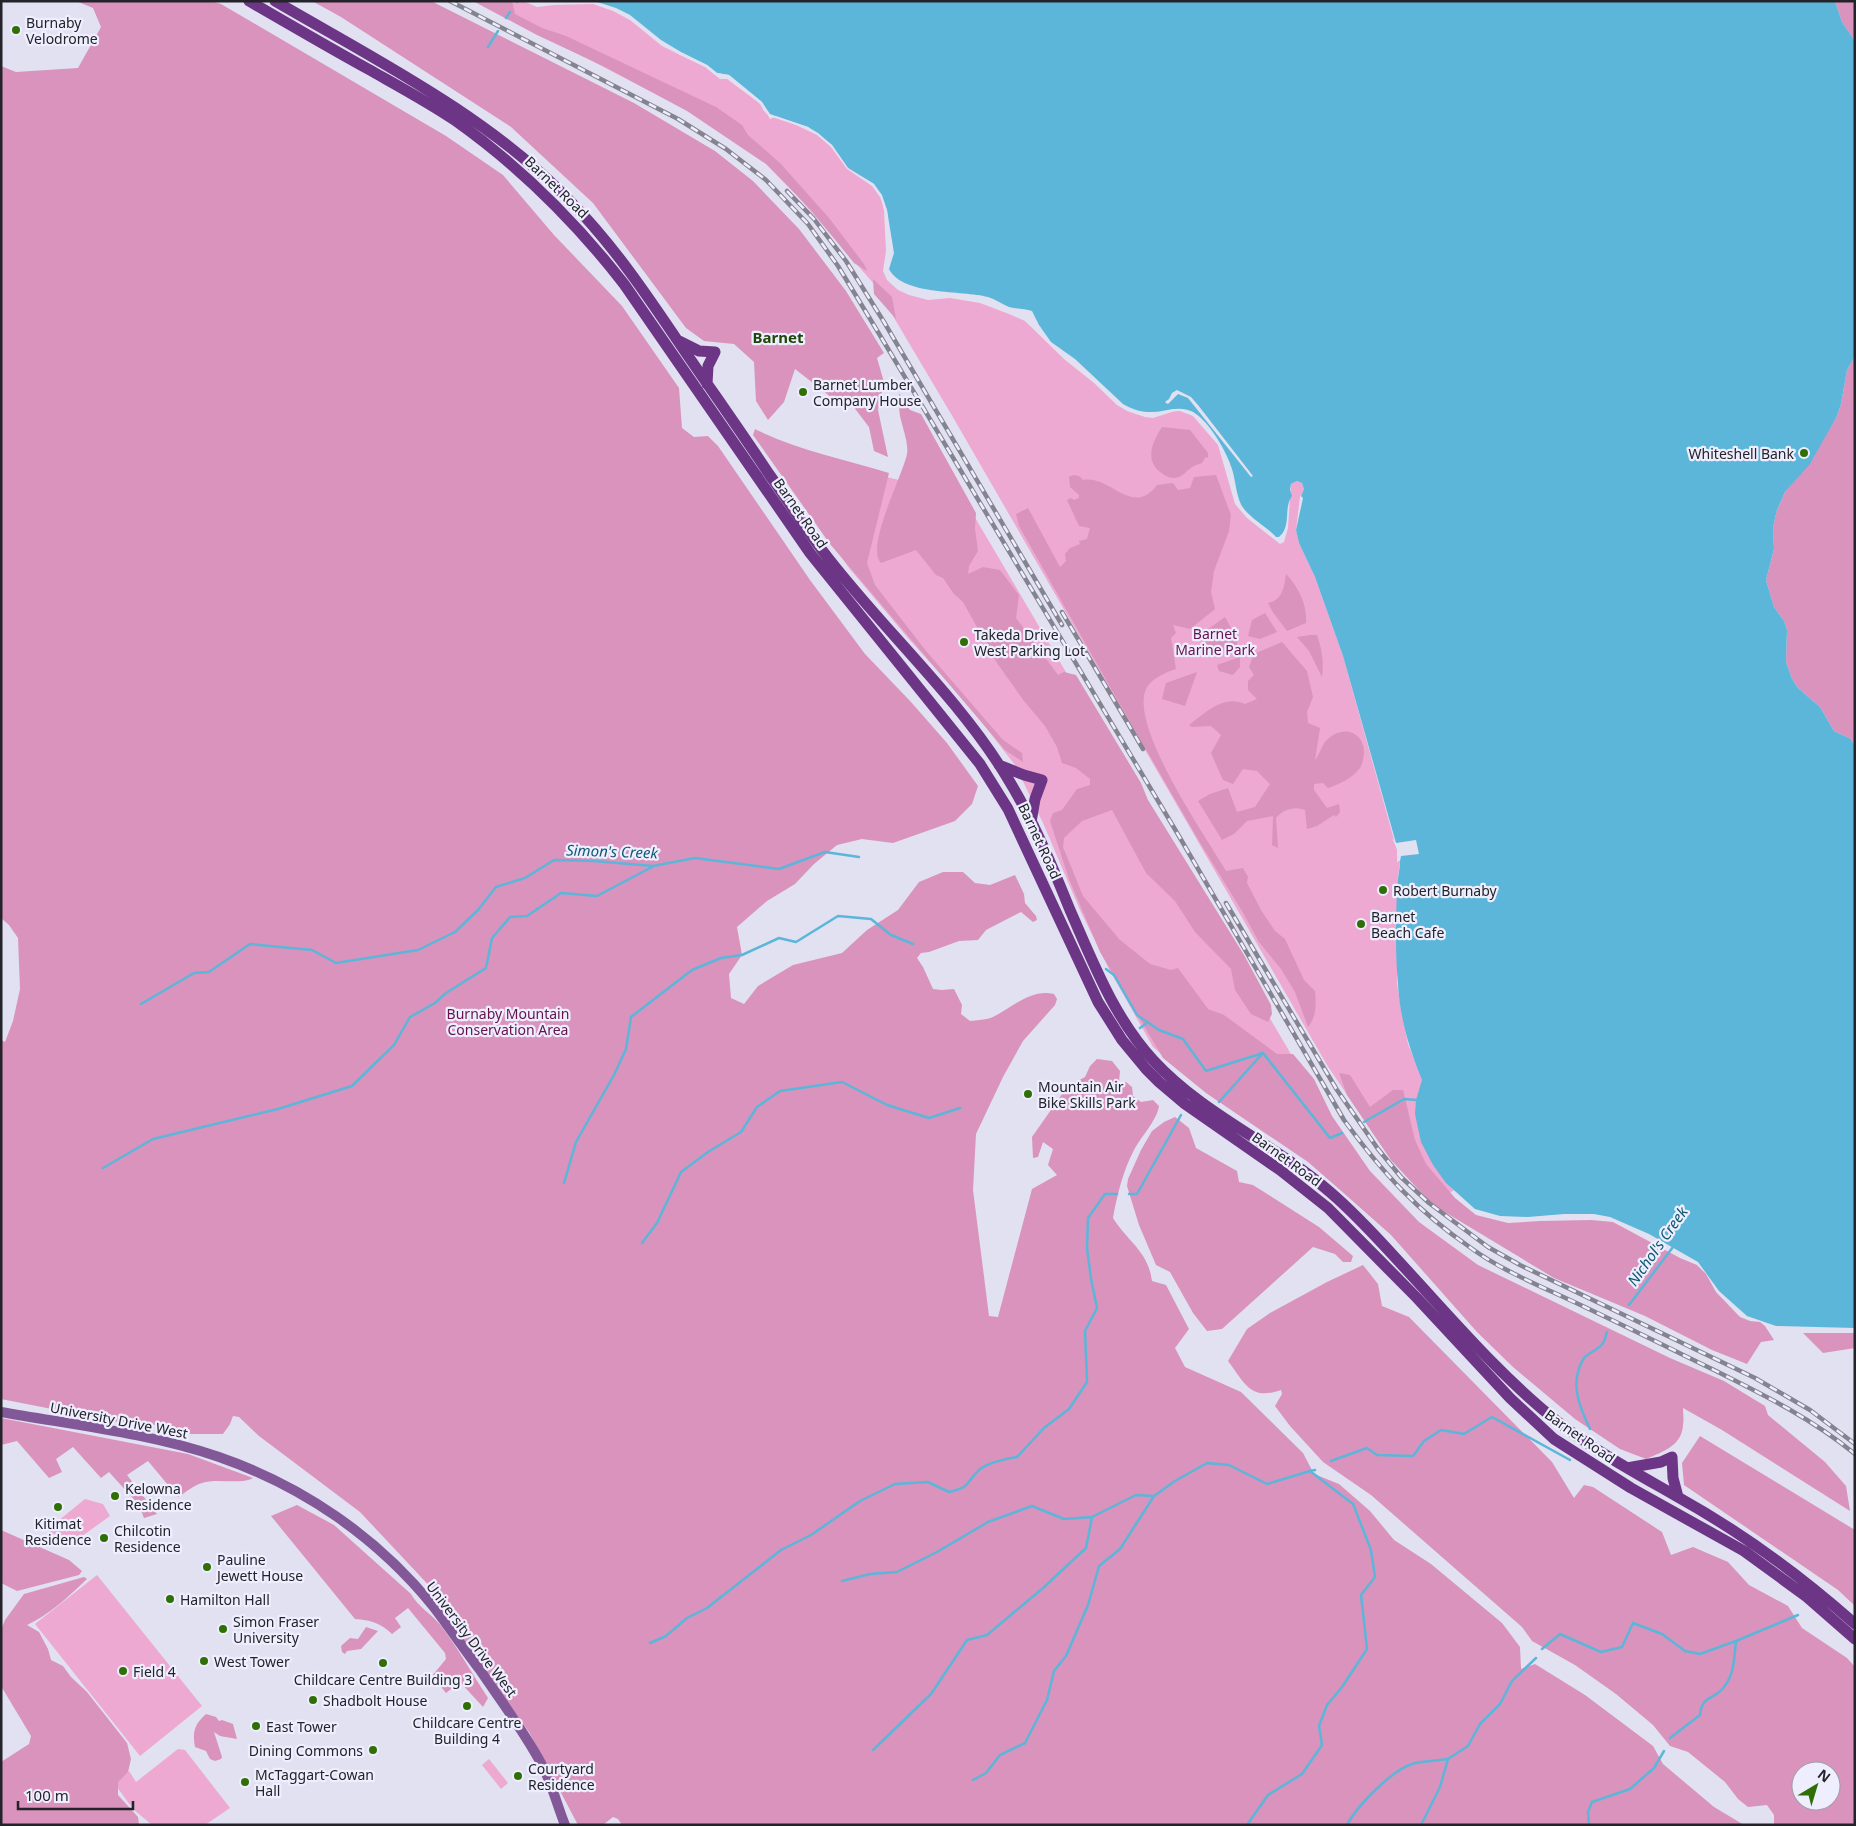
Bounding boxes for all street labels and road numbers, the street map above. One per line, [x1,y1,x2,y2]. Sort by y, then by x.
street label: Barnet Road [521,152,593,222]
street label: Barnet Road [770,474,832,552]
street label: Barnet Road [1014,800,1066,882]
street label: Barnet Road [1248,1127,1326,1191]
street label: University Drive West [48,1397,190,1443]
street label: Barnet Road [1541,1405,1619,1467]
street label: University Drive West [422,1577,522,1701]

